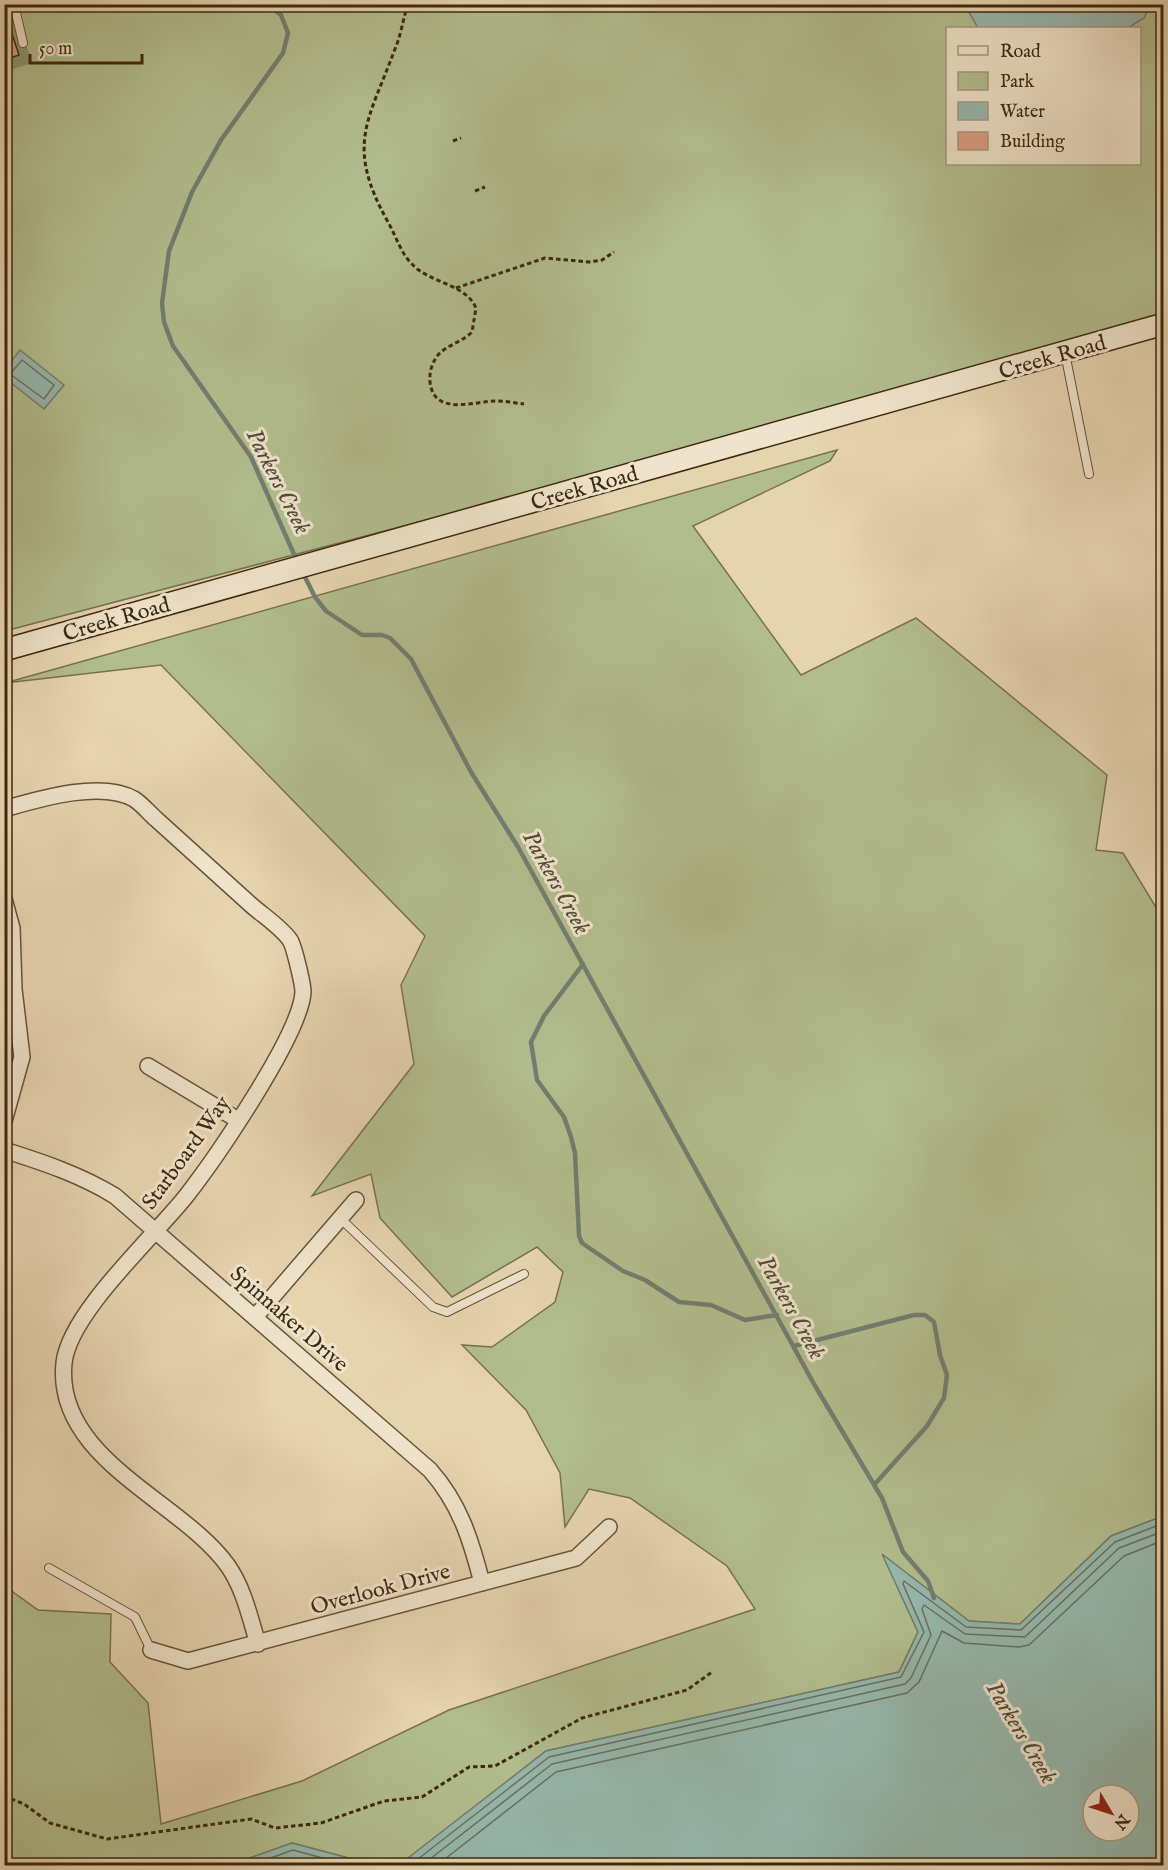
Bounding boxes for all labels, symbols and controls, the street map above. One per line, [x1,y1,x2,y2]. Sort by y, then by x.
scale bar [30,27,142,65]
legend [946,27,1141,165]
text: 50 m [39,38,72,61]
text: Road [1000,41,1041,64]
text: Park [1000,71,1035,94]
text: Water [1000,101,1045,124]
text: Building [1000,131,1065,154]
street label: Creek Road [996,329,1110,387]
water label: Parkers Creek [238,424,318,540]
street label: Creek Road [528,460,642,518]
street label: Creek Road [60,591,174,649]
water label: Parkers Creek [514,825,597,941]
street label: Starboard Way [136,1091,237,1216]
water label: Parkers Creek [749,1250,832,1366]
street label: Spinnaker Drive [224,1260,354,1379]
street label: Overlook Drive [308,1558,453,1622]
water label: Parkers Creek [978,1676,1064,1790]
north arrow [1081,1783,1141,1843]
text: N [1109,1809,1134,1833]

